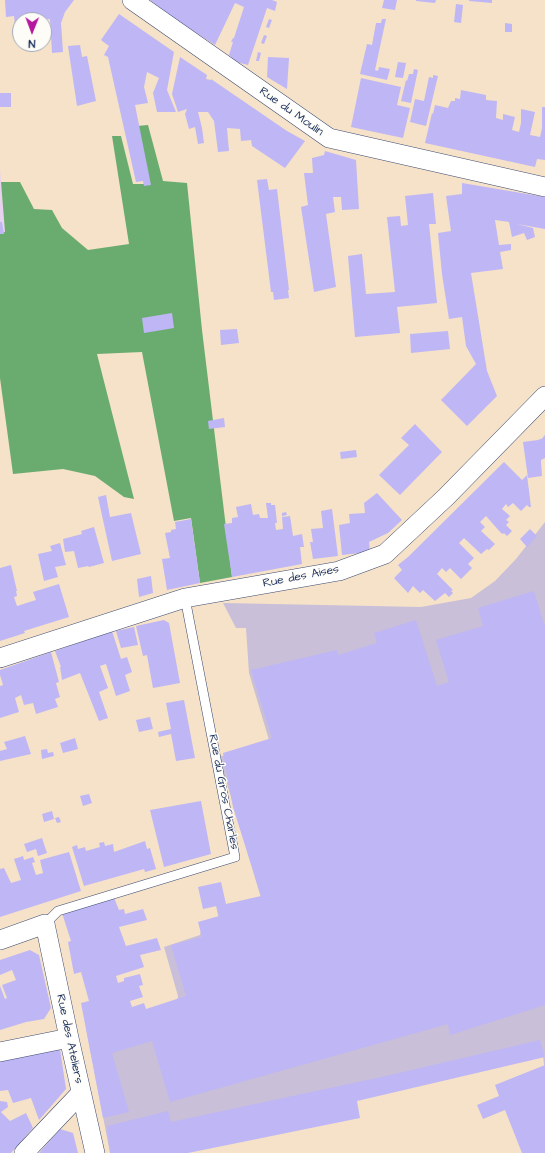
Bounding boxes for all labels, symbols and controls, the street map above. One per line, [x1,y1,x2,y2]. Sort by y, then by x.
north arrow [12,12,52,52]
text: N [28,36,35,51]
street label: Rue du Moulin [256,84,326,140]
street label: Rue des Aises [262,563,340,591]
street label: Rue du Gros Charles [205,733,241,851]
street label: Rue des Ateliers [52,993,86,1085]

